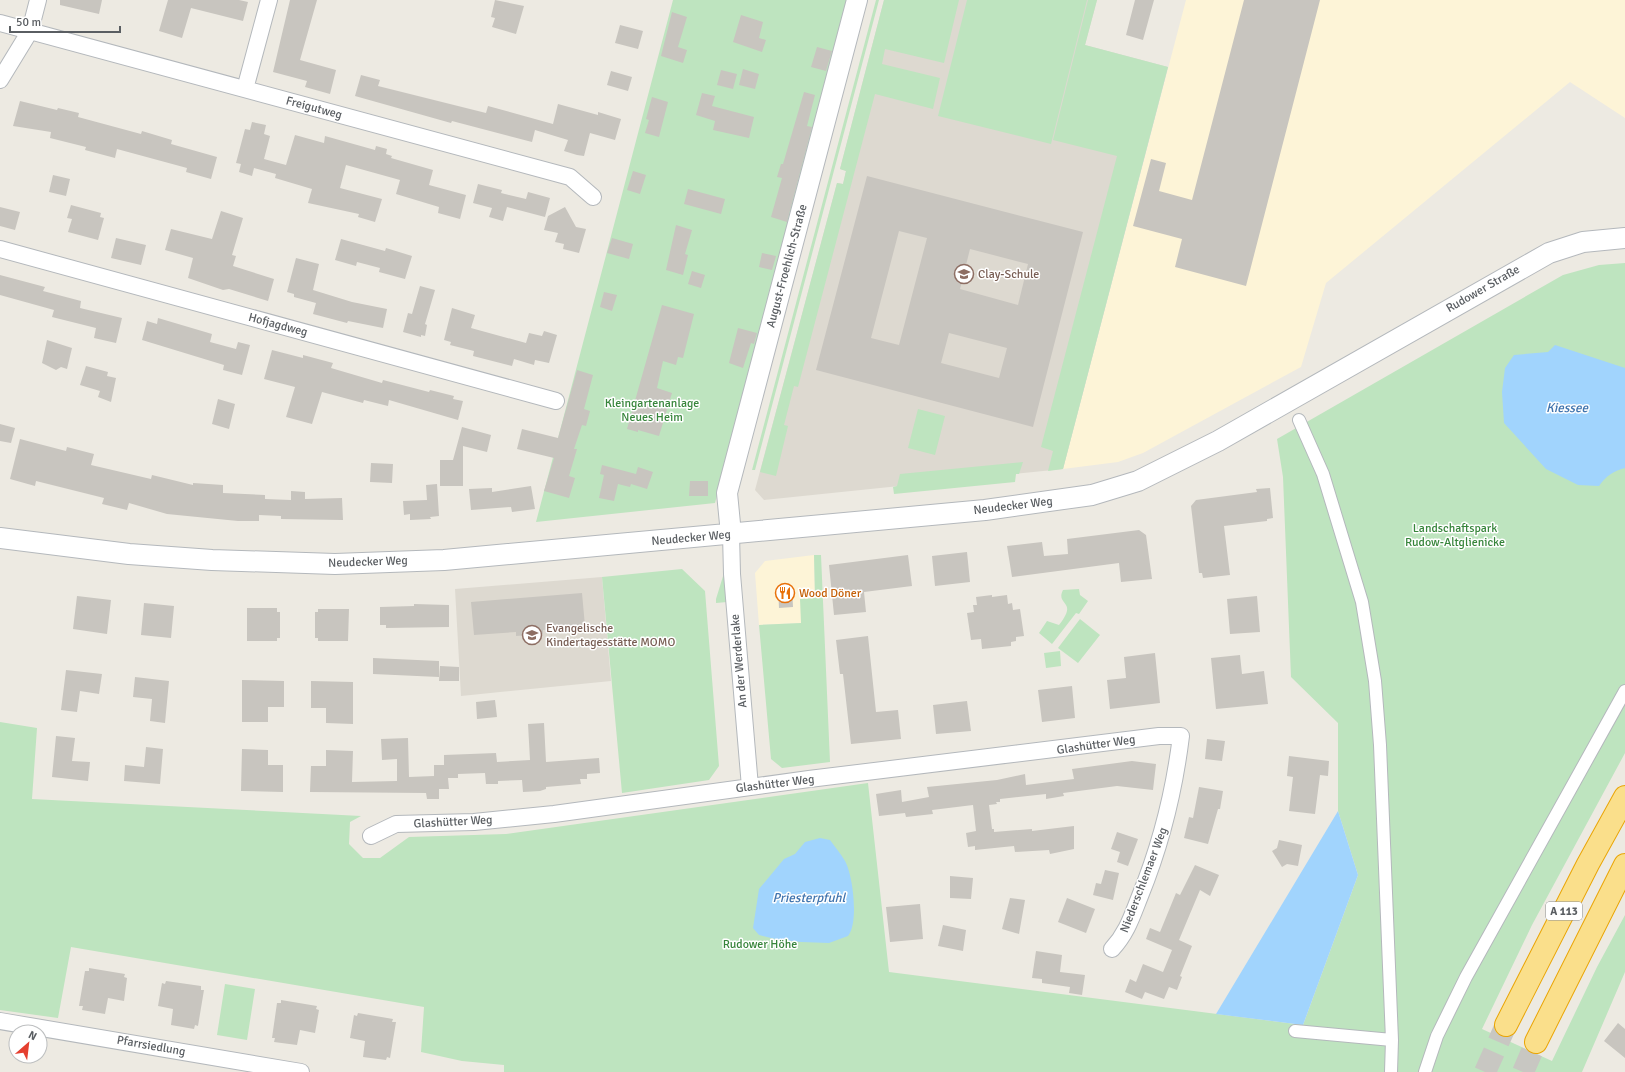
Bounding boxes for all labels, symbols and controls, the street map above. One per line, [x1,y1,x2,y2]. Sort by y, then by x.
scale bar [10,8,120,34]
text: 50 m [16,15,41,30]
street label: Freigutweg [284,93,344,123]
street label: August-Froehlich-Straße [763,203,811,329]
street label: Rudower Straße [1444,262,1522,316]
school or university icon: Clay-Schule [953,263,975,285]
place label: Clay-Schule [978,267,1039,282]
street label: Hofjagdweg [247,310,309,340]
park label: Kleingartenanlage Neues Heim [605,396,699,425]
water label: Kiessee [1546,400,1590,416]
street label: Neudecker Weg [973,494,1053,518]
park label: Landschaftspark Rudow-Altglienicke [1405,521,1505,550]
street label: Neudecker Weg [651,527,731,549]
street label: Neudecker Weg [328,553,408,571]
restaurant icon: Wood Döner [774,582,796,604]
place label: Wood Döner [799,586,862,601]
street label: An der Werderlake [727,613,751,709]
place label: Evangelische Kindertagesstätte MOMO [546,621,675,650]
school or university icon: Evangelische Kindertagesstätte MOMO [521,624,543,646]
street label: Glashütter Weg [1056,732,1136,758]
street label: Glashütter Weg [735,772,815,796]
street label: Glashütter Weg [413,812,493,832]
street label: Niederschlemaer Weg [1117,825,1171,935]
water label: Priesterpfuhl [773,890,847,906]
road number: A 113 [1546,902,1582,920]
park label: Rudower Höhe [723,937,797,952]
north arrow [8,1024,48,1064]
text: N [26,1028,39,1043]
street label: Pfarrsiedlung [115,1033,187,1059]

